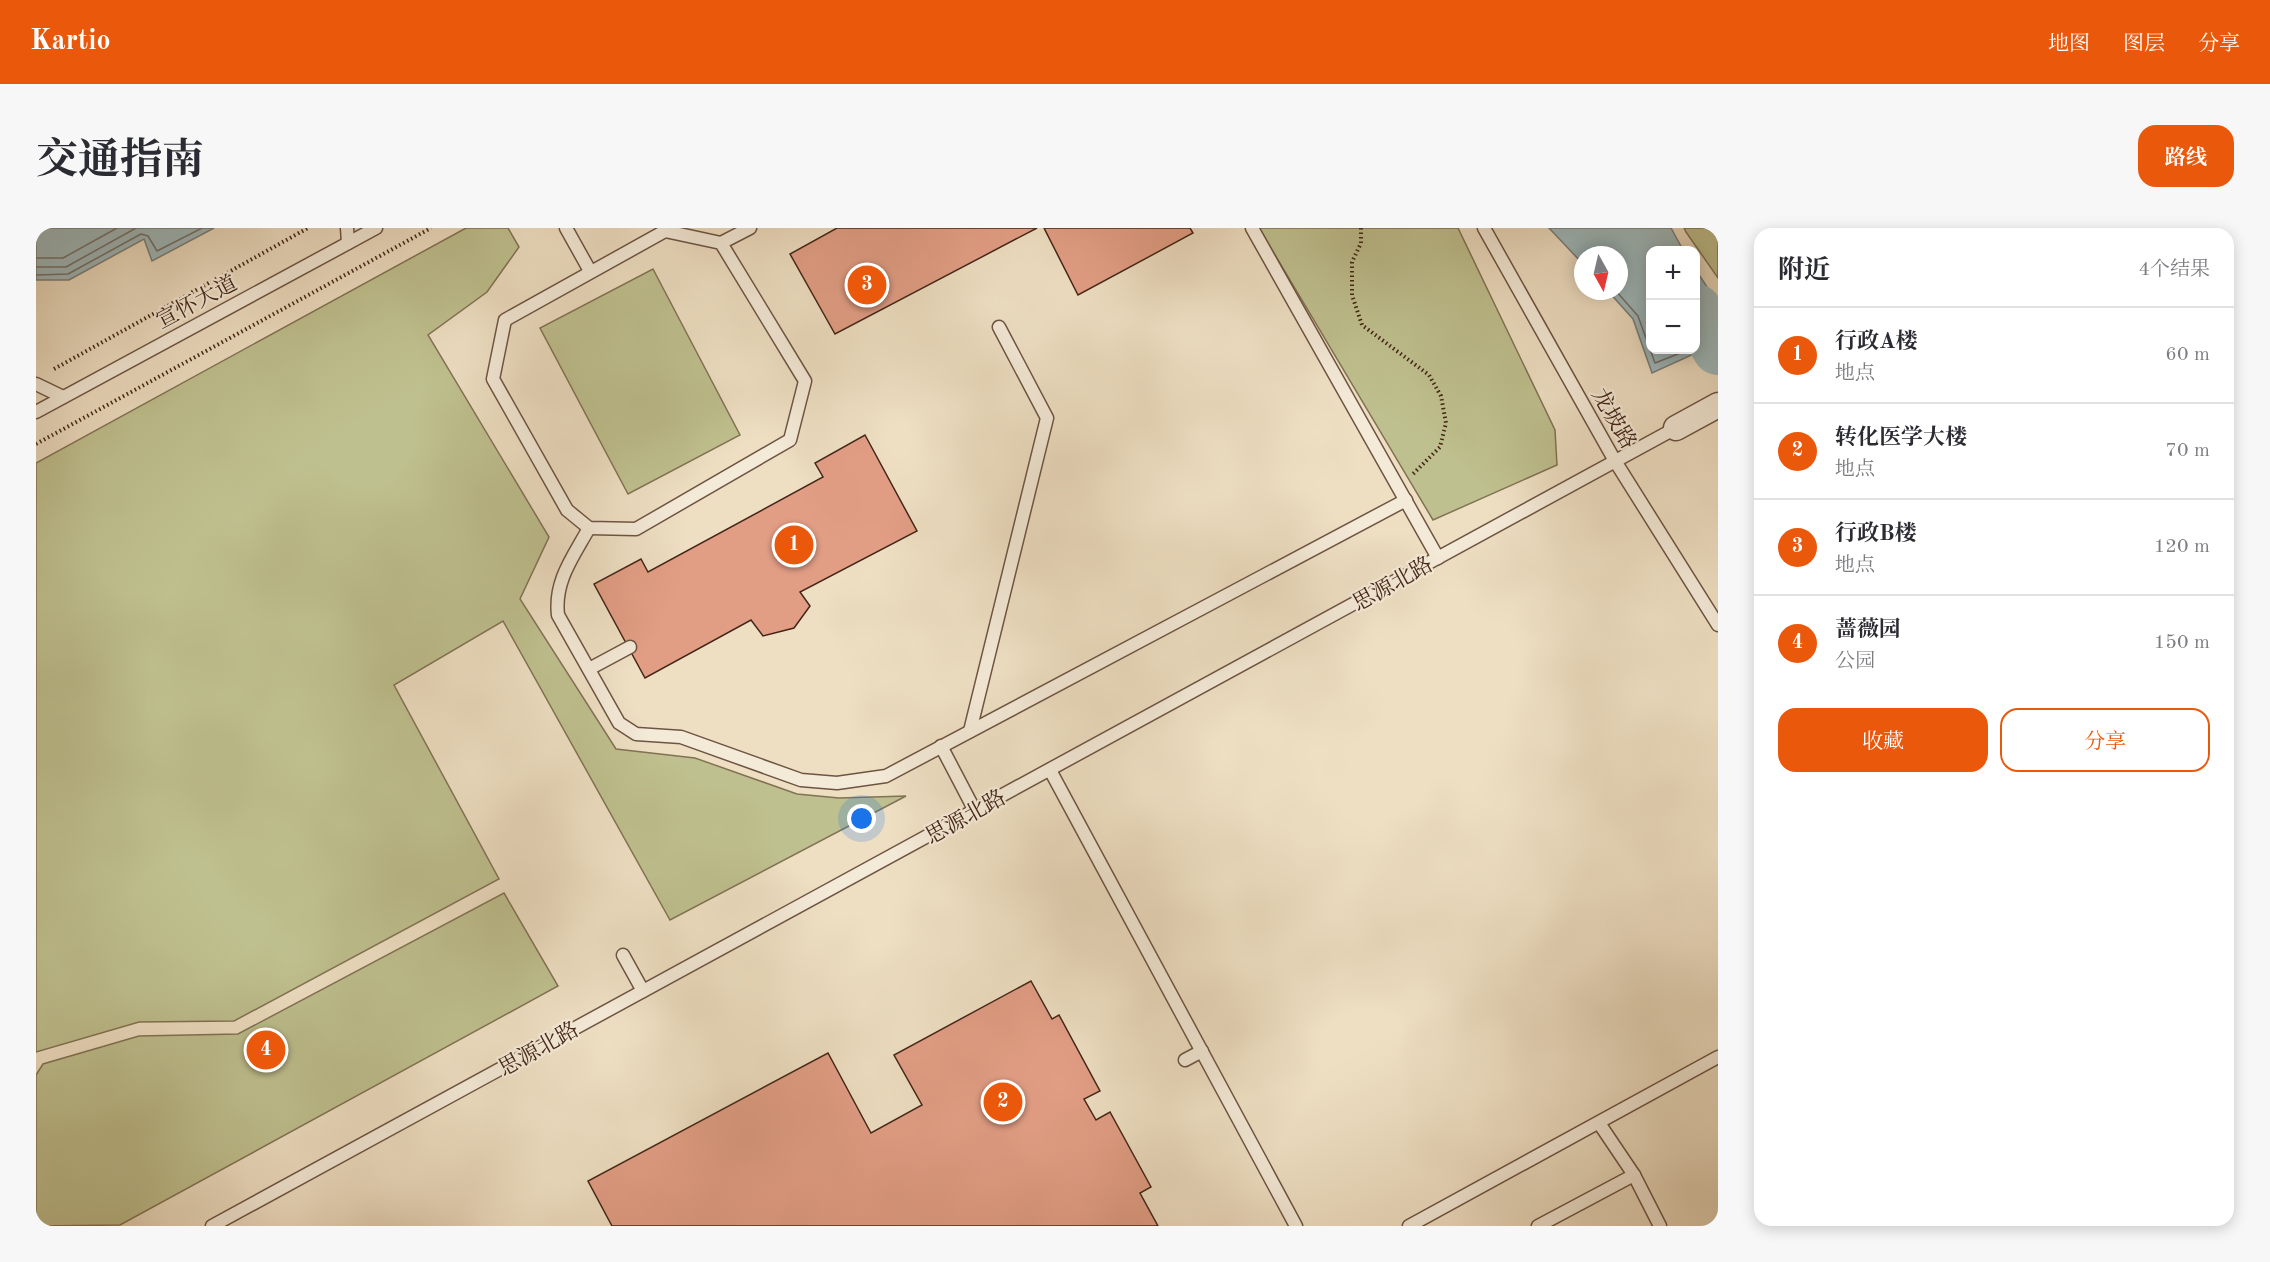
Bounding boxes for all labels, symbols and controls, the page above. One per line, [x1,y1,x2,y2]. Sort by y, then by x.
text: Kartio [30,28,111,56]
text: 地图 [2048,34,2090,55]
text: 图层 [2123,34,2165,55]
text: 分享 [2198,34,2240,55]
button: 路线 [2138,125,2234,187]
text: 交通指南 [36,141,204,183]
north arrow [1574,246,1628,300]
map controls [1646,246,1700,354]
button: + [1646,246,1700,300]
text: 附近 [1778,258,1830,284]
text: 4个结果 [2138,260,2210,280]
pin: 3 [848,262,886,308]
street label: 宣怀大道 [152,271,241,333]
button: − [1646,300,1700,354]
text: 行政A楼 [1835,331,1918,353]
text: 1 [1792,345,1803,365]
text: 60 m [2165,345,2210,365]
text: 地点 [1835,364,1875,384]
street label: 龙坡路 [1587,384,1641,453]
text: 转化医学大楼 [1835,427,1967,449]
text: 2 [1792,441,1803,461]
text: 70 m [2165,441,2210,461]
text: 地点 [1835,460,1875,480]
pin: 1 [774,522,813,568]
text: 行政B楼 [1835,523,1917,545]
text: 3 [1792,537,1803,557]
text: 120 m [2154,537,2210,557]
street label: 思源北路 [1348,552,1437,616]
text: 地点 [1835,556,1875,576]
text: 蔷薇园 [1835,619,1901,641]
text: 4 [1792,633,1803,653]
text: 150 m [2154,633,2210,653]
text: 公园 [1835,652,1875,672]
button: 收藏 [1778,708,1988,772]
button: 分享 [2000,708,2210,772]
street label: 思源北路 [921,785,1010,849]
your location [847,804,876,833]
street label: 思源北路 [494,1017,583,1081]
pin: 4 [246,1028,286,1072]
pin: 2 [984,1080,1022,1124]

